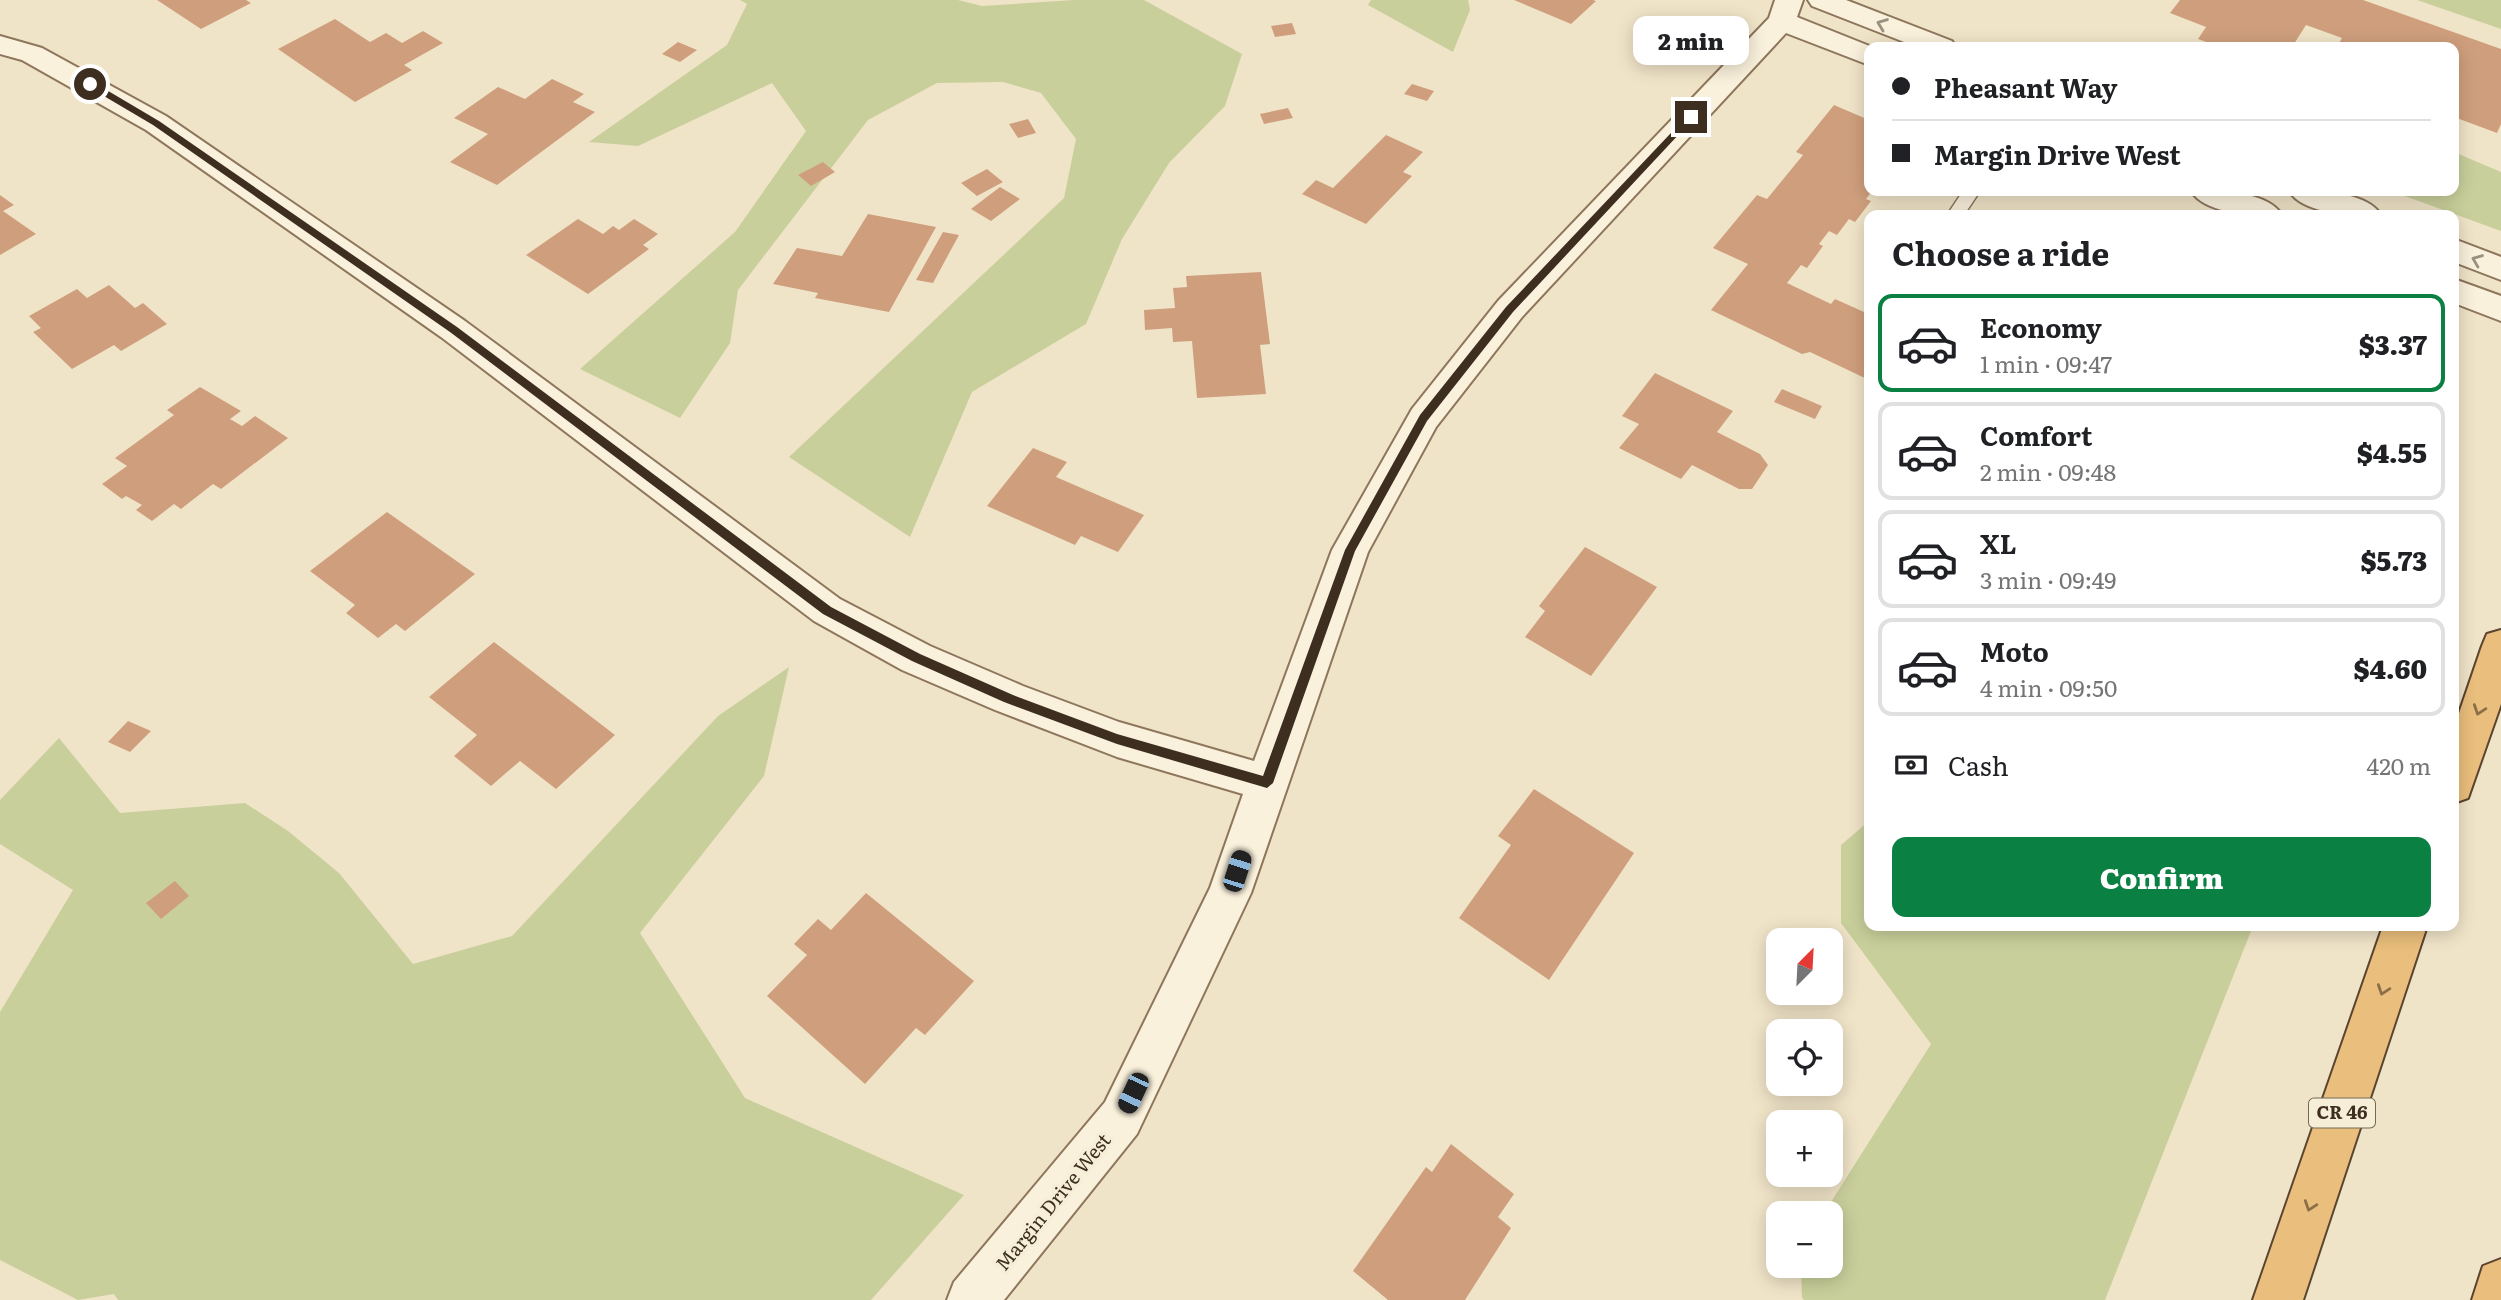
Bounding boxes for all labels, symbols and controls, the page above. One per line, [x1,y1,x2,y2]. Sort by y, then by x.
callout: 2 min [1633,16,1749,64]
one-way arrow [1877,18,1889,32]
text: 2 min [1658,23,1724,57]
text: Pheasant Way [1934,67,2117,106]
route start [74,68,106,100]
route end [1675,101,1707,133]
text: Margin Drive West [1934,134,2181,173]
text: Choose a ride [1892,228,2109,276]
one-way arrow [2472,254,2484,268]
text: Economy [1980,307,2102,346]
icon: car [1896,312,1959,375]
text: $3.37 [2359,324,2427,363]
text: 1 min · 09:47 [1980,346,2112,380]
text: Comfort [1980,415,2092,454]
icon: car [1896,420,1959,483]
text: $4.55 [2357,432,2427,471]
text: 2 min · 09:48 [1980,454,2116,488]
text: XL [1980,523,2017,562]
icon: car [1896,528,1959,591]
text: $5.73 [2361,540,2427,579]
text: 3 min · 09:49 [1980,562,2116,596]
text: Moto [1980,631,2049,670]
icon: car [1896,636,1959,699]
text: $4.60 [2354,648,2427,687]
text: 4 min · 09:50 [1980,670,2117,704]
one-way arrow [2473,704,2487,716]
text: Cash [1948,745,2009,784]
icon: cash [1892,746,1930,784]
text: 420 m [2366,748,2431,782]
button: Confirm [1892,837,2431,917]
car [1221,848,1254,894]
north arrow [1766,928,1843,1004]
map controls [1766,928,1843,1278]
one-way arrow [2377,984,2391,996]
button: locate [1766,1019,1843,1096]
car [1115,1070,1152,1116]
road number: CR 46 [2309,1098,2375,1128]
button: + [1766,1110,1843,1187]
street label: Margin Drive West [988,1126,1117,1276]
one-way arrow [2304,1199,2318,1211]
button: − [1766,1201,1843,1278]

